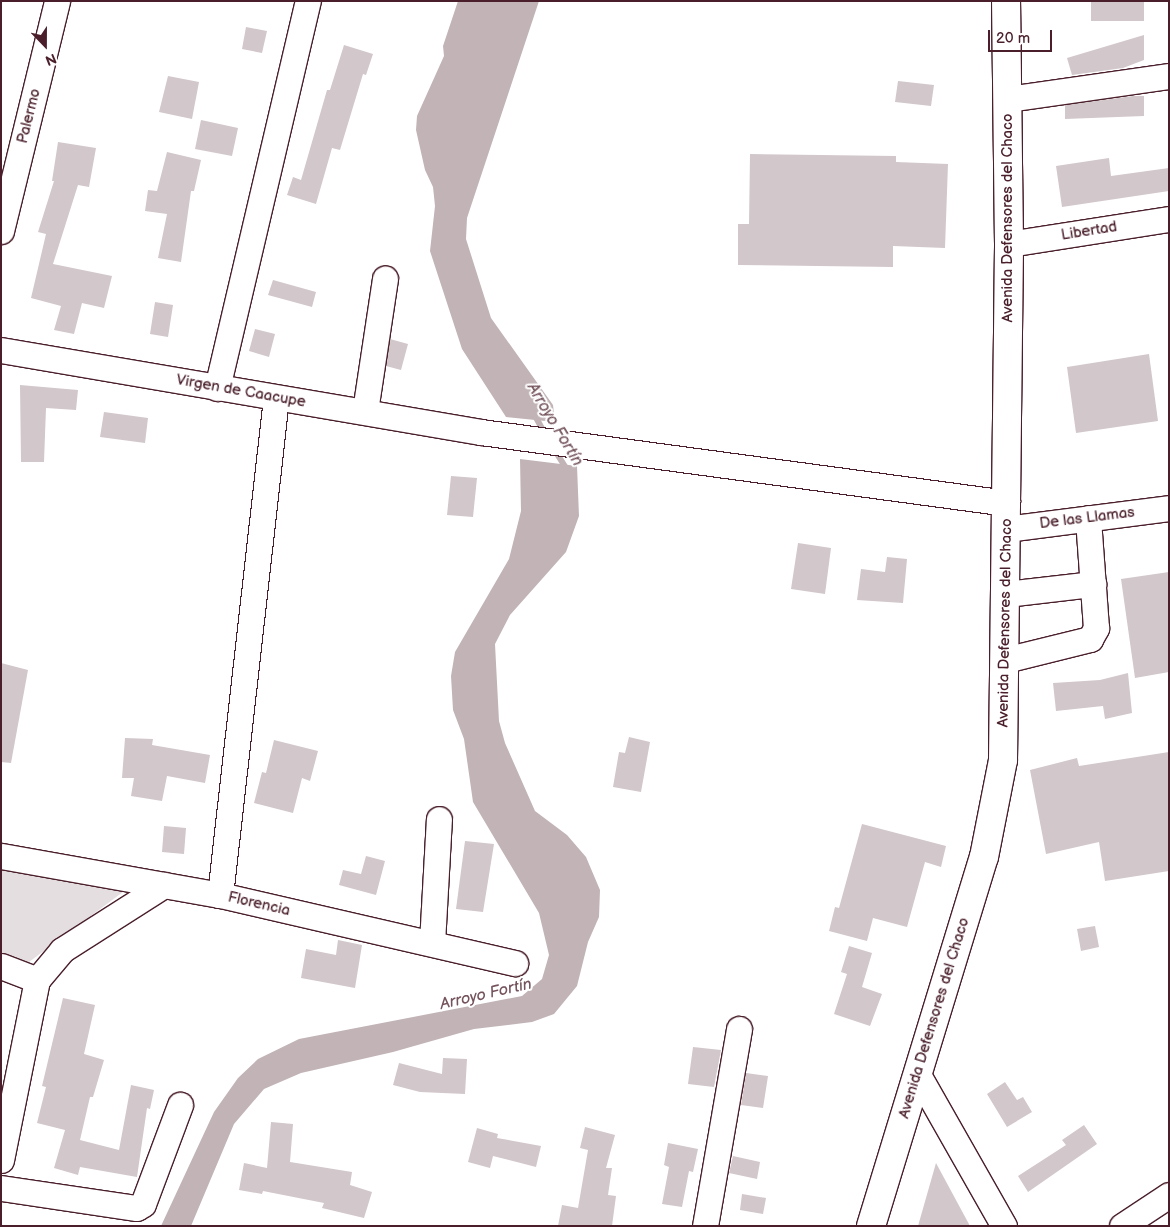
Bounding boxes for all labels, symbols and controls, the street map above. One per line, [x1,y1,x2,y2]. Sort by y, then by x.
north arrow [20,20,70,70]
scale bar [990,20,1054,52]
text: 20 m [996,29,1030,48]
text: N [43,50,59,69]
street label: Palermo [14,87,44,145]
street label: Avenida Defensores del Chaco [999,113,1017,323]
street label: Libertad [1060,218,1118,244]
street label: Virgen de Caacupe [175,371,307,411]
water label: Arroyo Fortín [522,380,586,470]
street label: De las Llamas [1038,503,1136,533]
street label: Avenida Defensores del Chaco [994,518,1016,728]
street label: Florencia [226,888,292,920]
street label: Avenida Defensores del Chaco [895,915,973,1121]
water label: Arroyo Fortín [438,975,534,1015]

